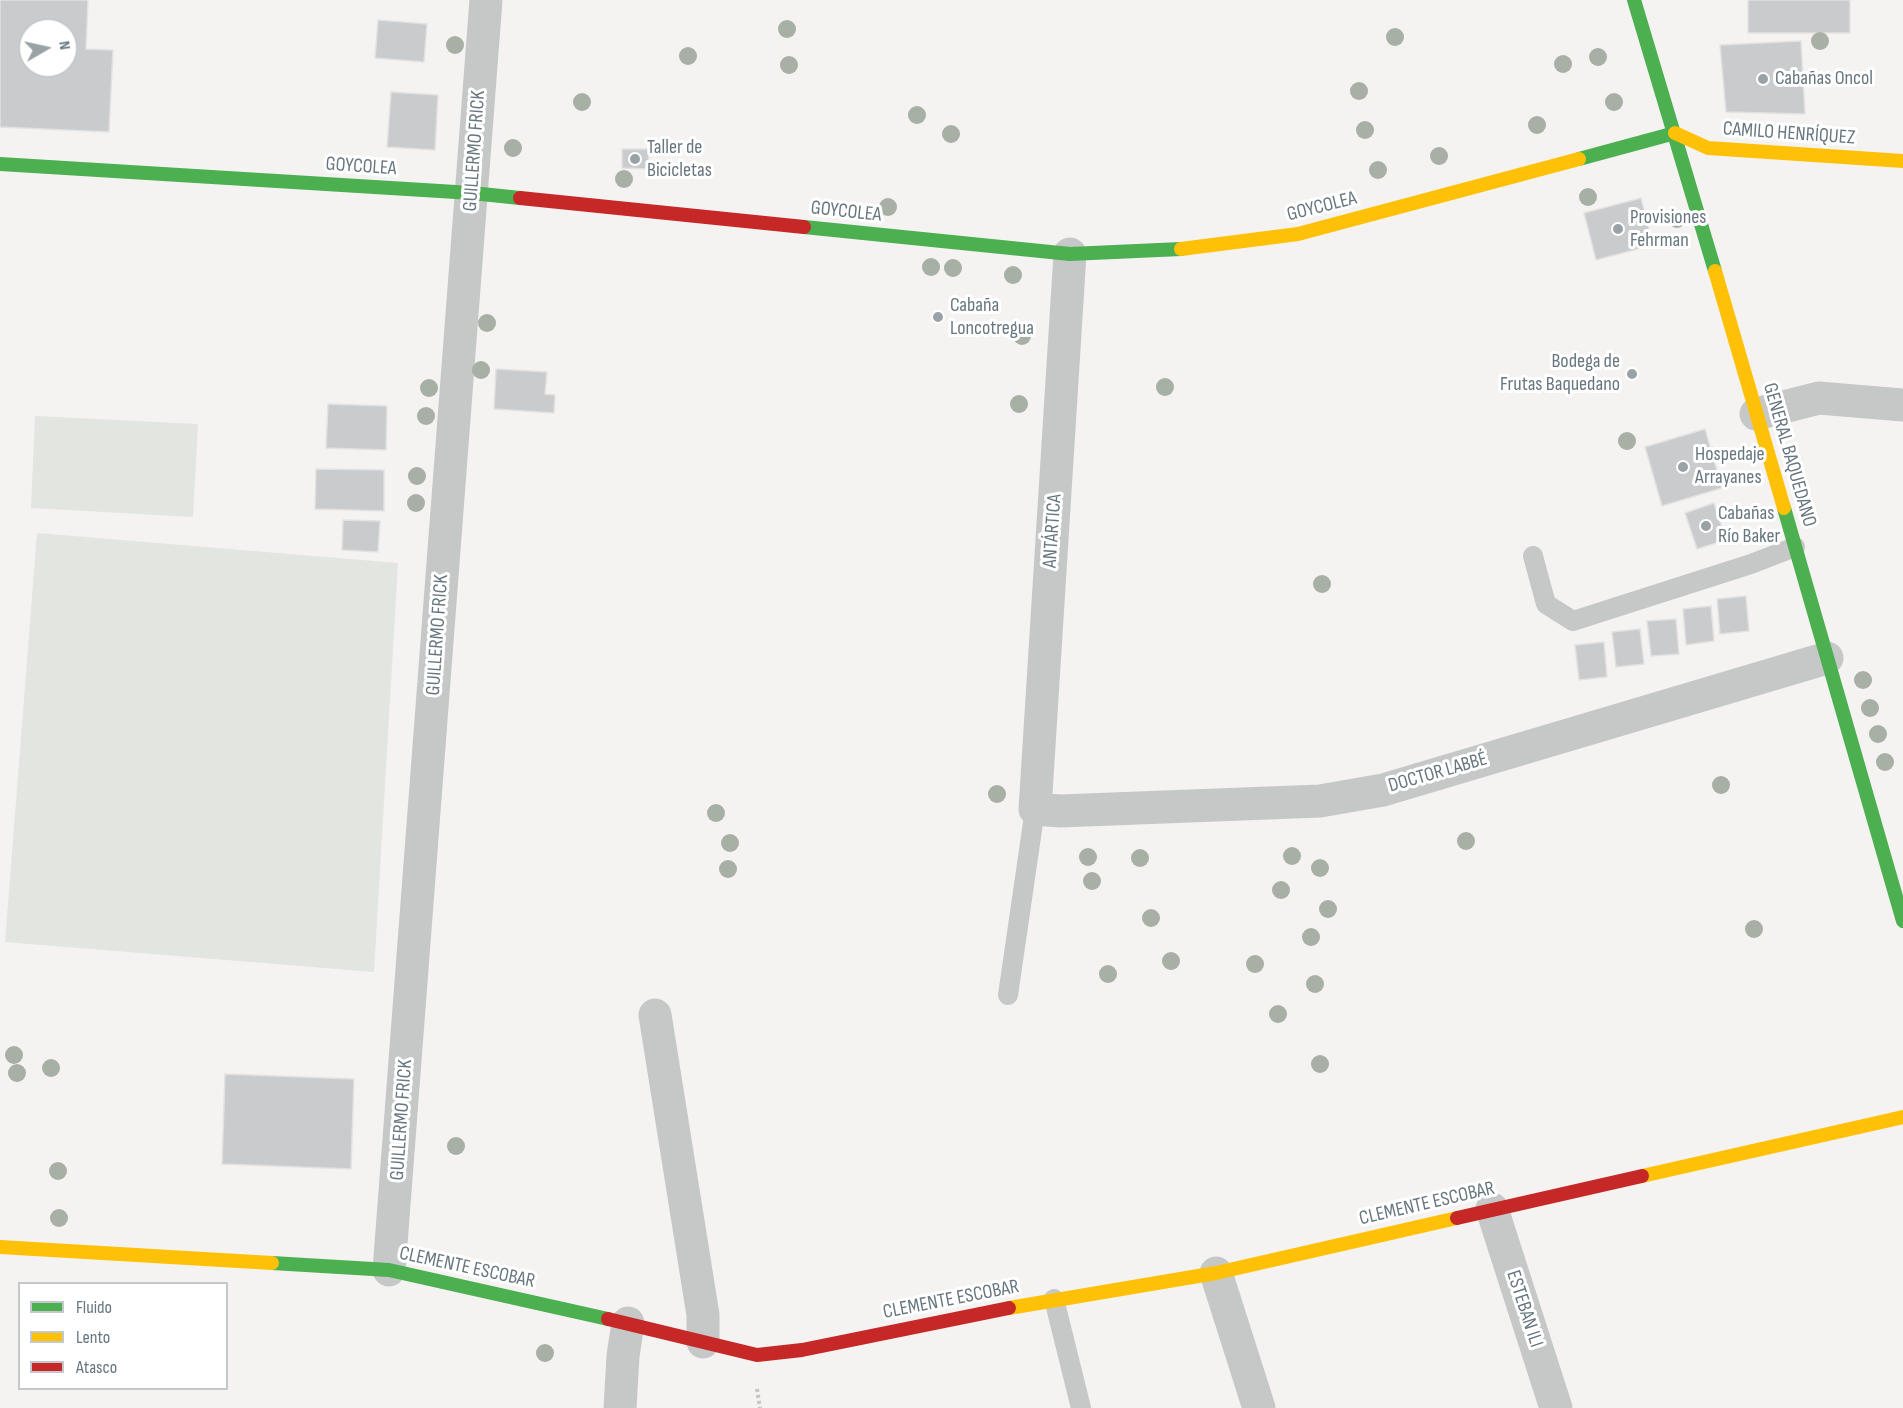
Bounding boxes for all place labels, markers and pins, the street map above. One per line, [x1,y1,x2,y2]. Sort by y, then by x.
place label: Cabañas Oncol [1775,67,1873,91]
marker: Cabañas Oncol [1756,72,1770,86]
place label: Taller de Bicicletas [647,136,712,183]
marker: Taller de Bicicletas [628,152,642,166]
place label: Provisiones Fehrman [1630,206,1706,253]
marker: Provisiones Fehrman [1611,222,1625,236]
place label: Cabaña Loncotregua [950,294,1034,341]
marker: Cabaña Loncotregua [931,310,945,324]
place label: Bodega de Frutas Baquedano [1500,350,1620,397]
marker: Bodega de Frutas Baquedano [1625,367,1639,381]
place label: Hospedaje Arrayanes [1695,443,1765,490]
marker: Hospedaje Arrayanes [1676,460,1690,474]
place label: Cabañas Río Baker [1718,502,1780,549]
marker: Cabañas Río Baker [1699,519,1713,533]

